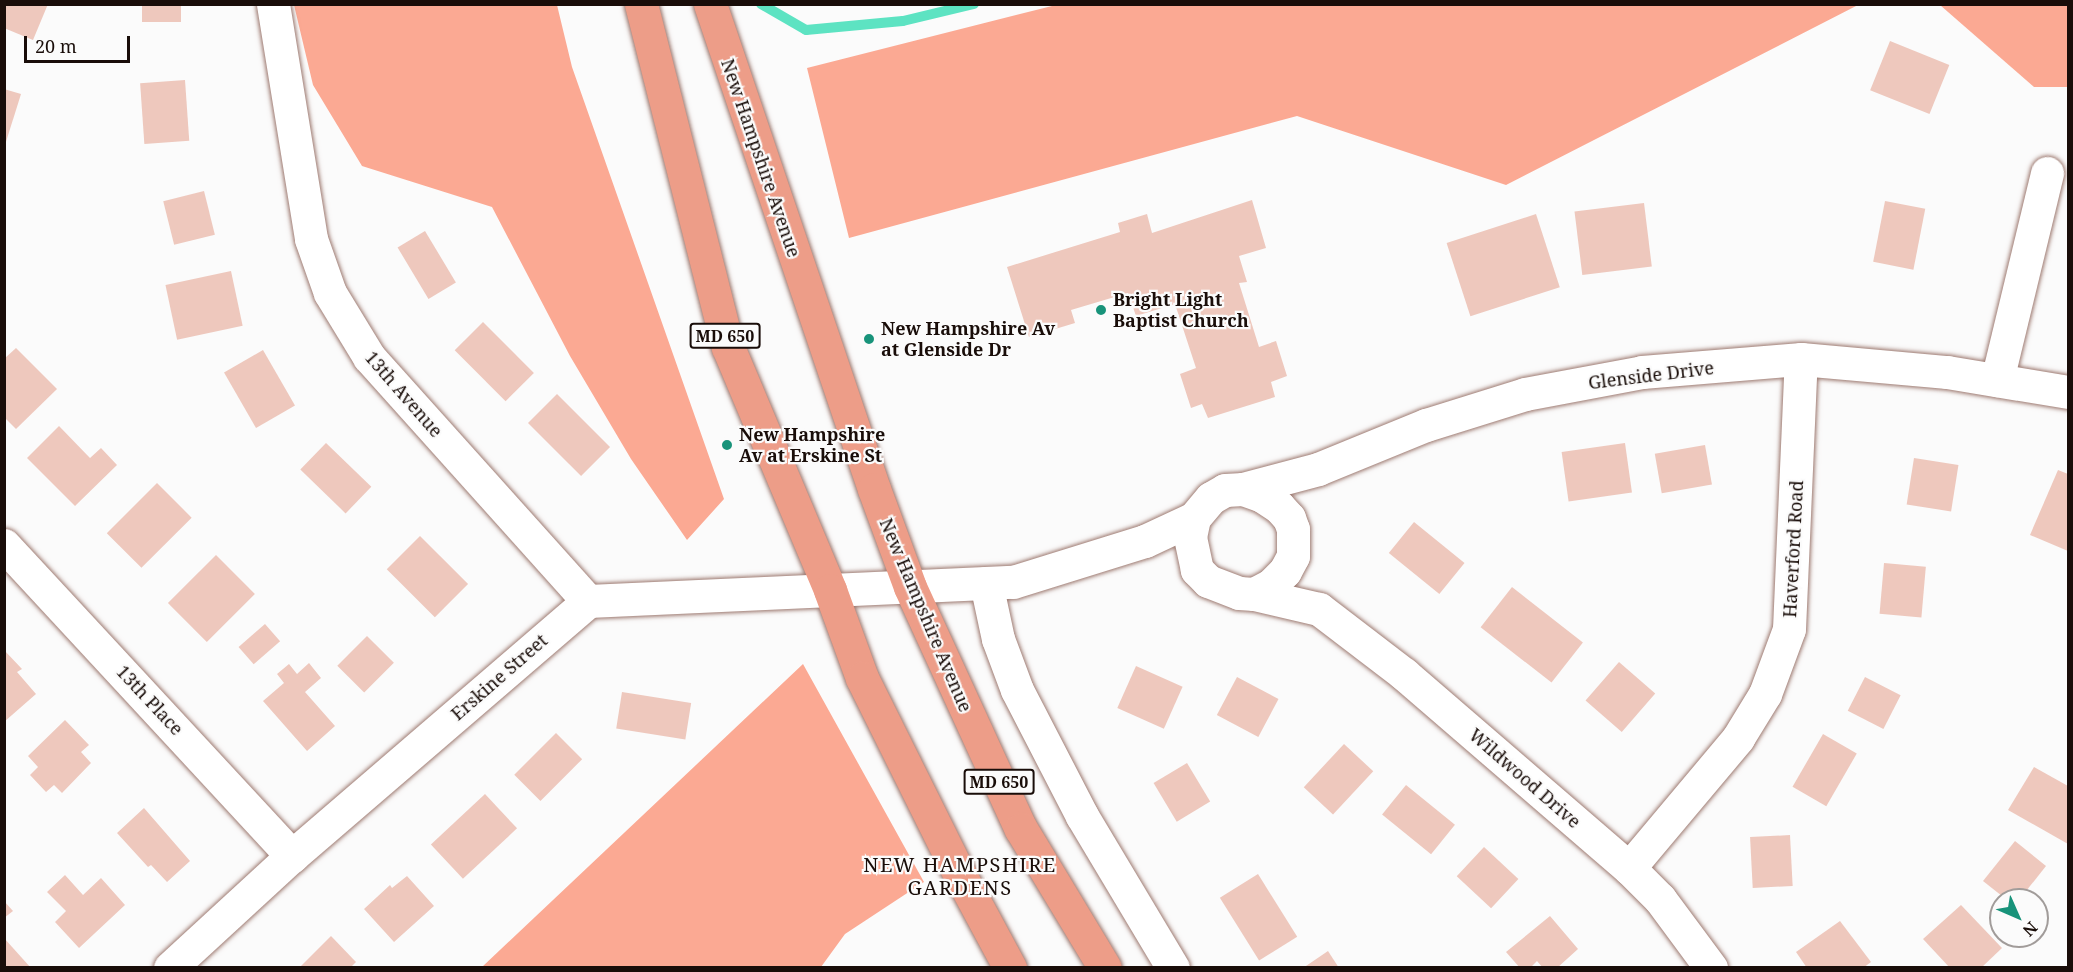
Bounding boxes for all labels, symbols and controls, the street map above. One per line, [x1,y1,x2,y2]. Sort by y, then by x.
scale bar [27,24,134,62]
text: 20 m [35,34,77,58]
street label: New Hampshire Avenue [717,56,805,260]
place label: Bright Light Baptist Church [1113,289,1249,332]
marker: Bright Light Baptist Church [1094,303,1108,317]
place label: New Hampshire Av at Glenside Dr [881,318,1055,360]
road number: MD 650 [689,323,761,349]
marker: New Hampshire Av at Glenside Dr [862,332,876,346]
street label: 13th Avenue [361,347,447,441]
street label: Glenside Drive [1587,357,1715,393]
place label: New Hampshire Av at Erskine St [739,424,885,466]
marker: New Hampshire Av at Erskine St [720,438,734,452]
street label: Haverford Road [1779,480,1807,618]
street label: New Hampshire Avenue [875,515,977,715]
street label: Erskine Street [447,629,551,725]
street label: 13th Place [112,661,188,739]
street label: Wildwood Drive [1465,724,1585,832]
road number: MD 650 [963,769,1035,795]
district label: NEW HAMPSHIRE GARDENS [863,852,1057,899]
north arrow [1989,888,2049,948]
text: N [2018,917,2043,942]

